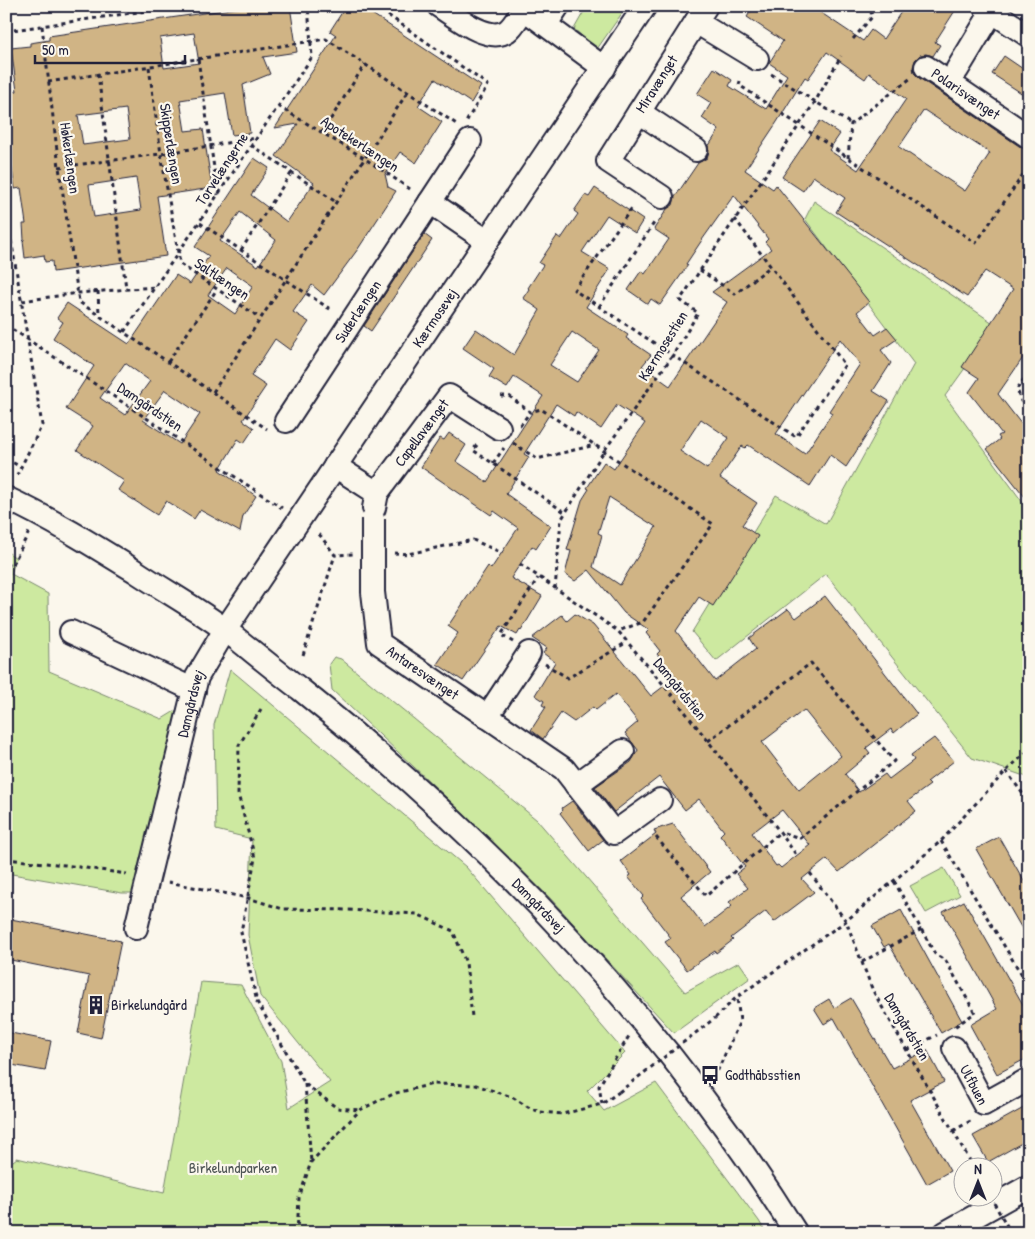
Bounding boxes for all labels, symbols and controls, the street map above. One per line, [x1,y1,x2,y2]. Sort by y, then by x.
scale bar [35,32,185,64]
text: 50 m [42,39,69,60]
street label: Miravænget [630,50,683,117]
street label: Polarisvænget [927,63,1005,125]
street label: Skipperlængen [155,102,188,186]
street label: Apotekerlængen [317,110,404,177]
street label: Høkerlængen [55,121,86,195]
street label: Torvelængerne [190,128,253,209]
street label: Saltlængen [191,252,254,305]
street label: Suderlængen [329,276,386,347]
street label: Kærmosevej [407,284,462,352]
street label: Kærmosestien [633,307,692,385]
street label: Damgårdstien [114,377,187,436]
street label: Capellavænget [389,394,454,471]
street label: Antaresvænget [382,640,464,705]
street label: Damgårdstien [649,653,712,724]
street label: Damgårdsvej [172,665,209,739]
street label: Damgårdsvej [508,873,570,937]
street label: Damgårdstien [880,989,935,1064]
building icon: Birkelundgård [85,994,107,1016]
place label: Birkelundgård [111,994,187,1015]
street label: Ulfbuen [955,1061,994,1109]
bus stop icon: Godthåbsstien [699,1064,721,1086]
place label: Godthåbsstien [725,1064,801,1085]
north arrow [952,1156,1002,1206]
park label: Birkelundparken [189,1157,278,1178]
text: N [974,1159,982,1178]

